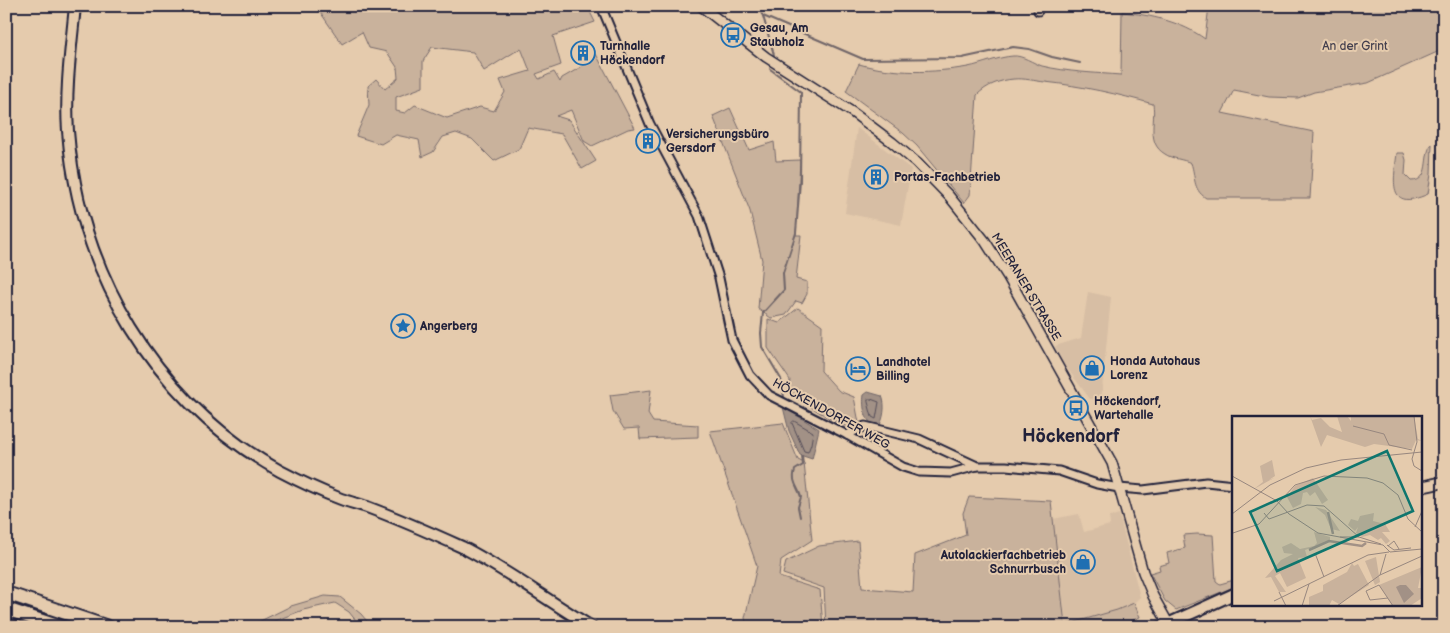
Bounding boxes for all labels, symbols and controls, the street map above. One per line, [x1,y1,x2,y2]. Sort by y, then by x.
place label: Gesau, Am Staubholz [750,21,809,50]
bus stop icon: Gesau, Am Staubholz [720,22,746,48]
place label: Turnhalle Höckendorf [600,39,666,68]
park label: An der Grint [1322,39,1388,54]
building icon: Turnhalle Höckendorf [570,40,596,66]
place label: Versicherungsbüro Gersdorf [666,127,769,156]
building icon: Versicherungsbüro Gersdorf [635,128,661,154]
building icon: Portas-Fachbetrieb [863,164,889,190]
place label: Portas-Fachbetrieb [894,170,1001,185]
street label: MEERANER STRASSE [988,230,1064,344]
place icon: Angerberg [390,313,416,339]
place label: Angerberg [419,319,478,334]
place label: Honda Autohaus Lorenz [1110,354,1200,383]
place label: Landhotel Billing [876,355,930,384]
shop icon: Honda Autohaus Lorenz [1079,355,1105,381]
hotel icon: Landhotel Billing [845,356,871,382]
street label: HÖCKENDORFER WEG [770,375,893,453]
place label: Höckendorf, Wartehalle [1094,394,1161,423]
bus stop icon: Höckendorf, Wartehalle [1063,395,1089,421]
inset map [1232,416,1422,606]
district label: Höckendorf [1022,426,1120,447]
place label: Autolackierfachbetrieb Schnurrbusch [940,548,1066,577]
shop icon: Autolackierfachbetrieb Schnurrbusch [1070,549,1096,575]

